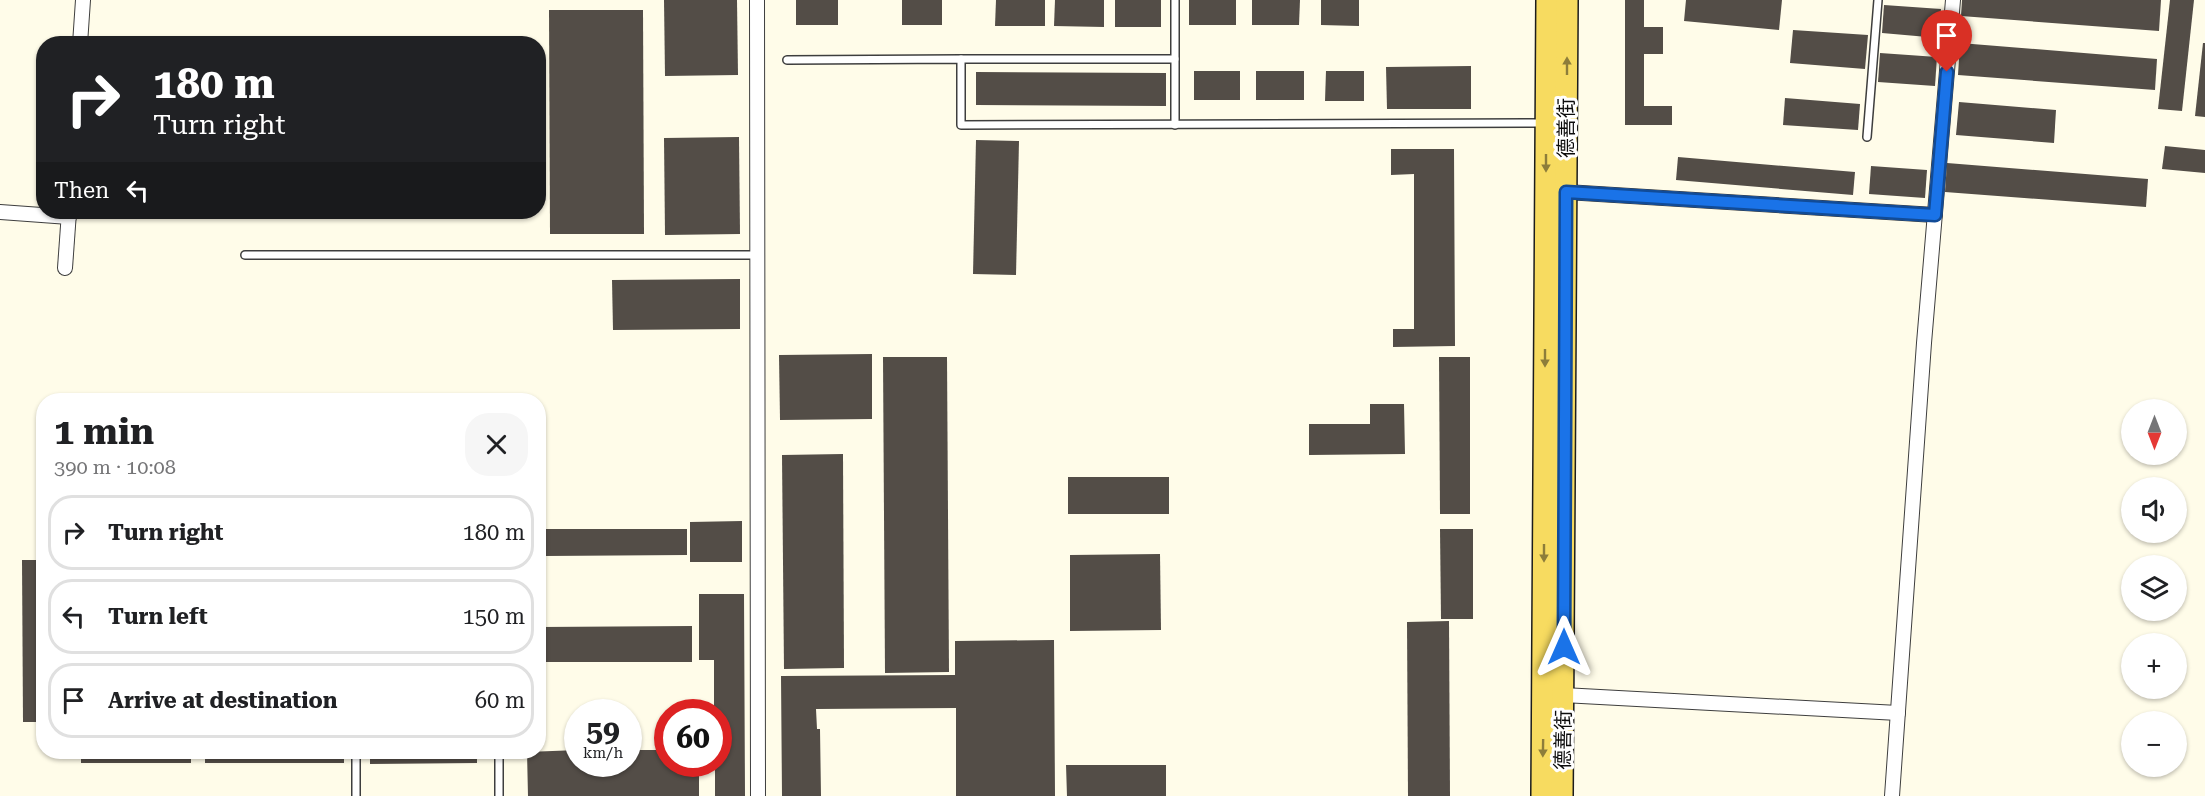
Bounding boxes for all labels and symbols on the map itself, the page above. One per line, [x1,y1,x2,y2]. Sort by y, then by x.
pin [1921,10,1972,72]
one-way arrow [1562,56,1572,75]
street label: 德善街 [1554,98,1578,158]
one-way arrow [1541,154,1551,173]
one-way arrow [1540,349,1550,368]
north arrow [2121,399,2187,465]
one-way arrow [1539,544,1549,563]
position arrow [1532,615,1596,679]
speed limit sign: 60 [654,699,732,777]
street label: 德善街 [1550,710,1576,770]
one-way arrow [1538,739,1548,758]

